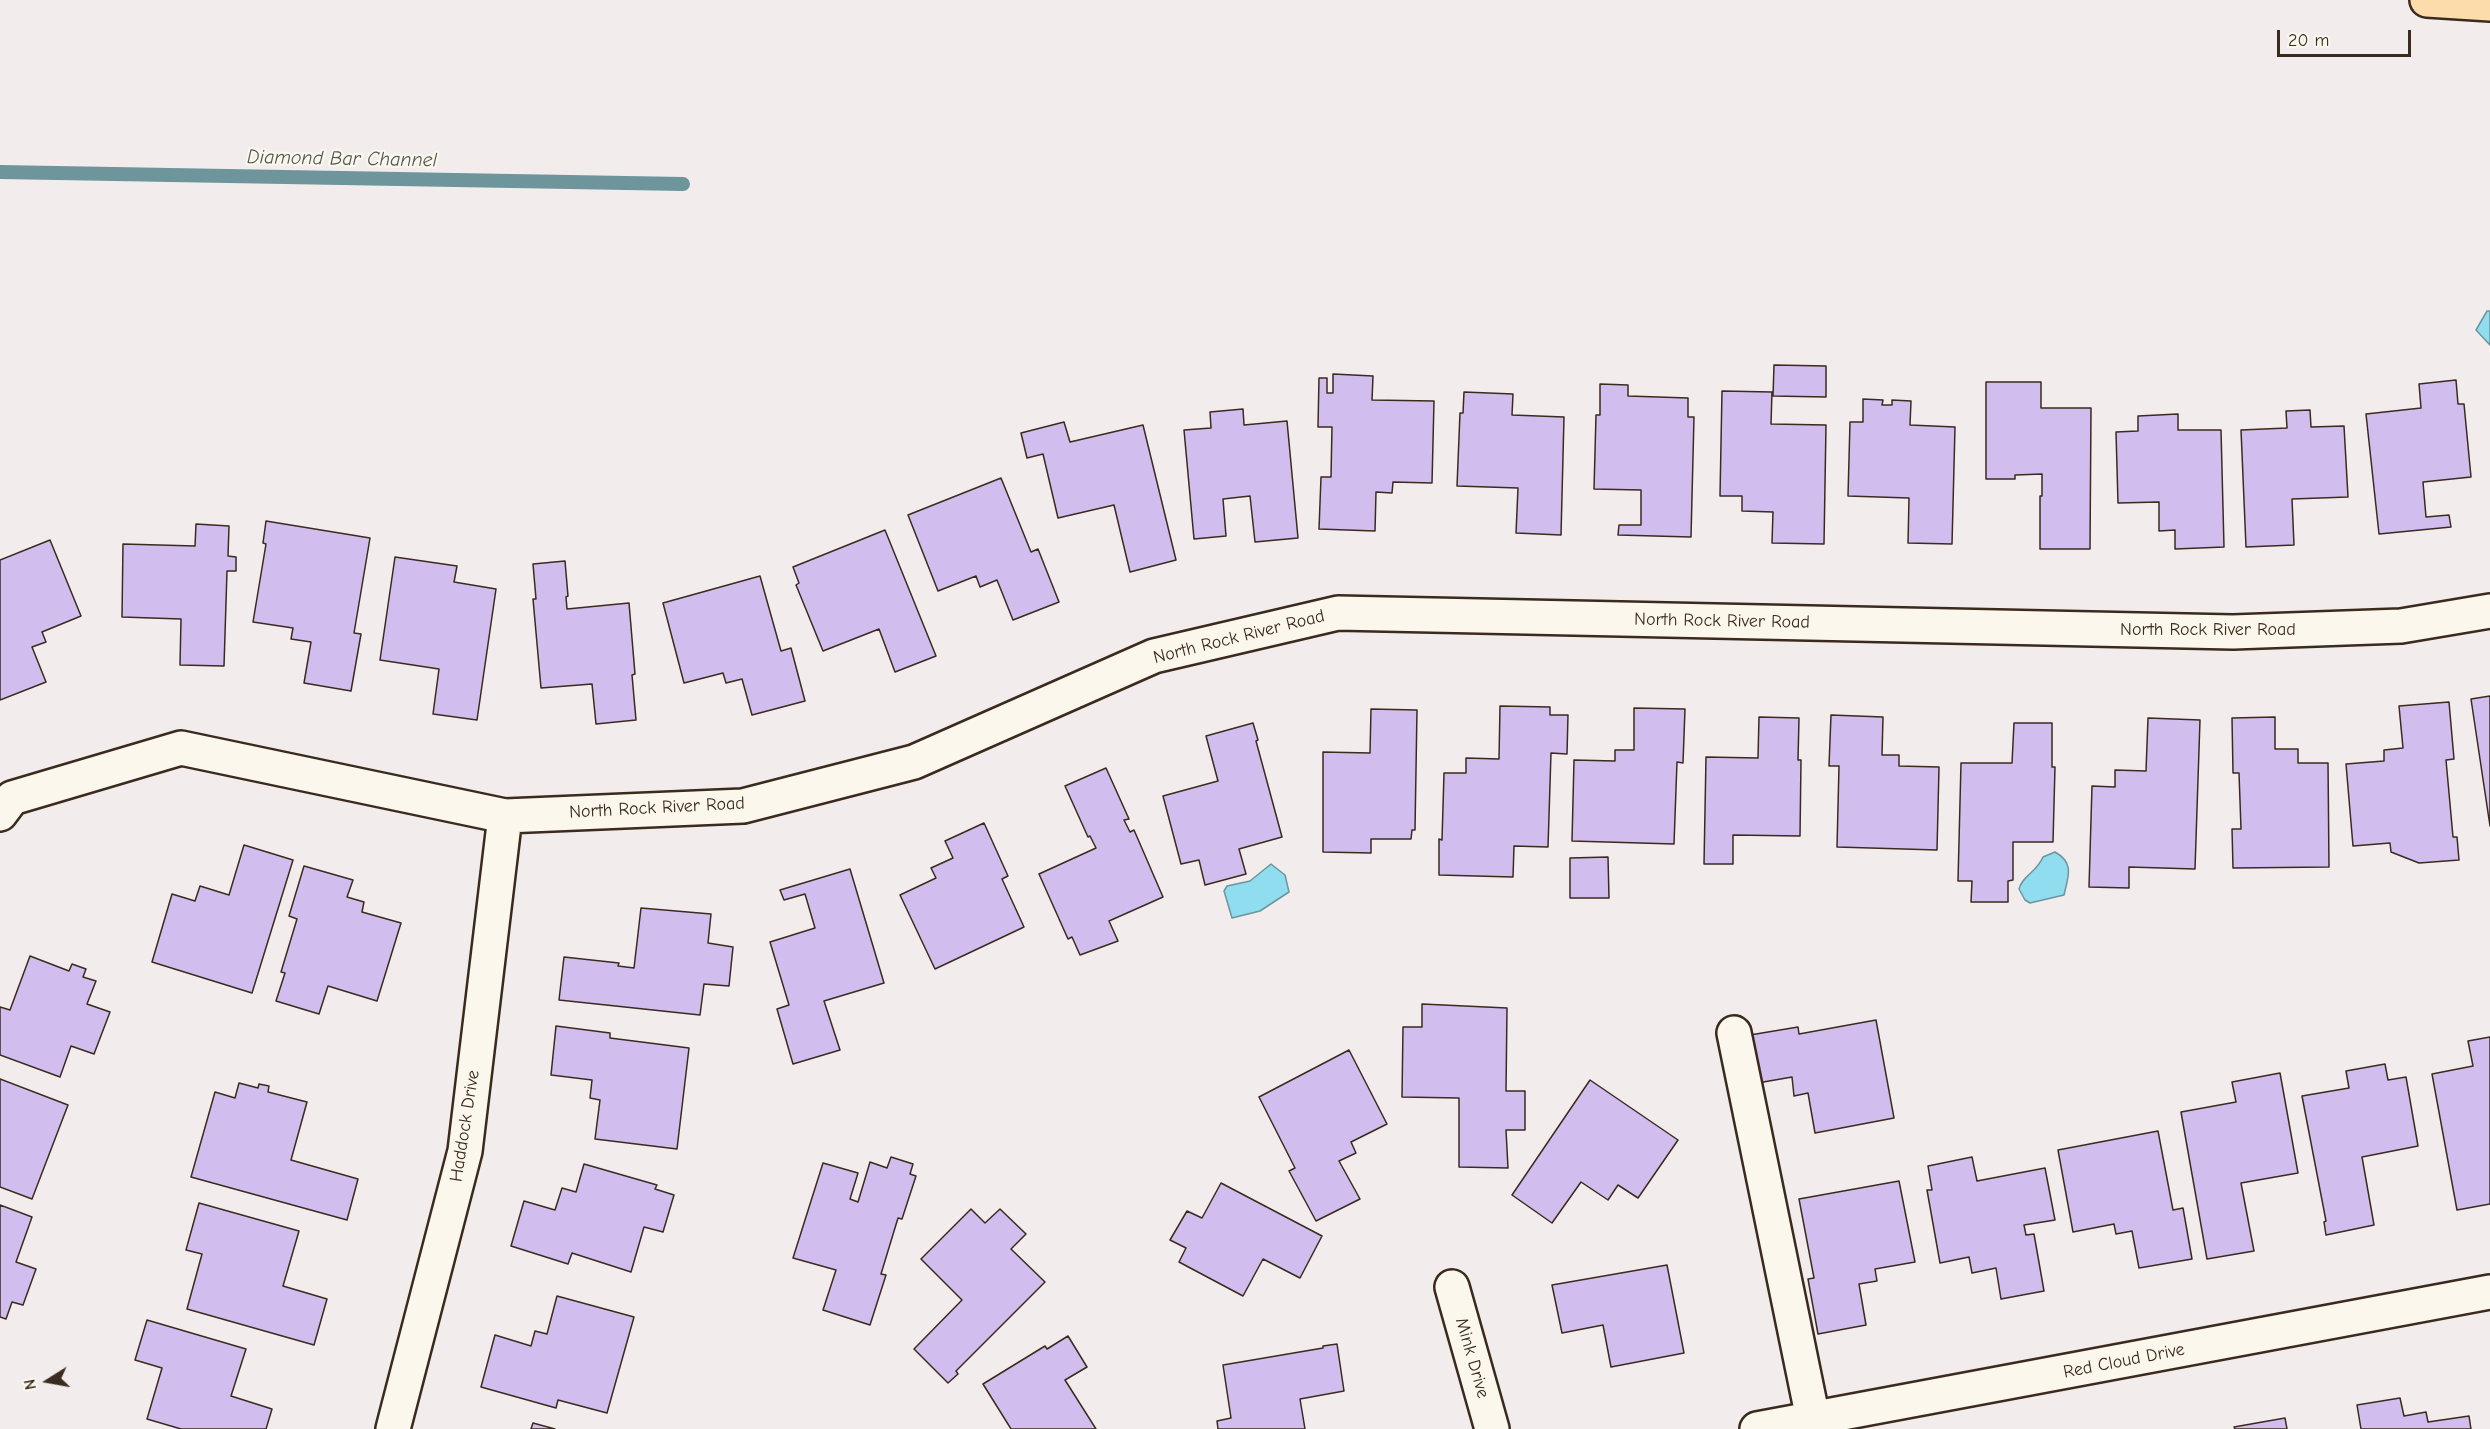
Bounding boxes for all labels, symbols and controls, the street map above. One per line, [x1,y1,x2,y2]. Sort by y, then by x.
scale bar [2280,18,2414,56]
text: 20 m [2288,30,2329,51]
water label: Diamond Bar Channel [247,145,437,173]
street label: North Rock River Road [1151,605,1327,669]
street label: North Rock River Road [1634,609,1810,633]
street label: North Rock River Road [2120,619,2296,641]
street label: North Rock River Road [569,793,745,823]
street label: Haddock Drive [445,1068,485,1184]
street label: Mink Drive [1450,1315,1494,1401]
street label: Red Cloud Drive [2062,1339,2186,1383]
north arrow [18,1351,78,1411]
text: N [21,1378,40,1391]

